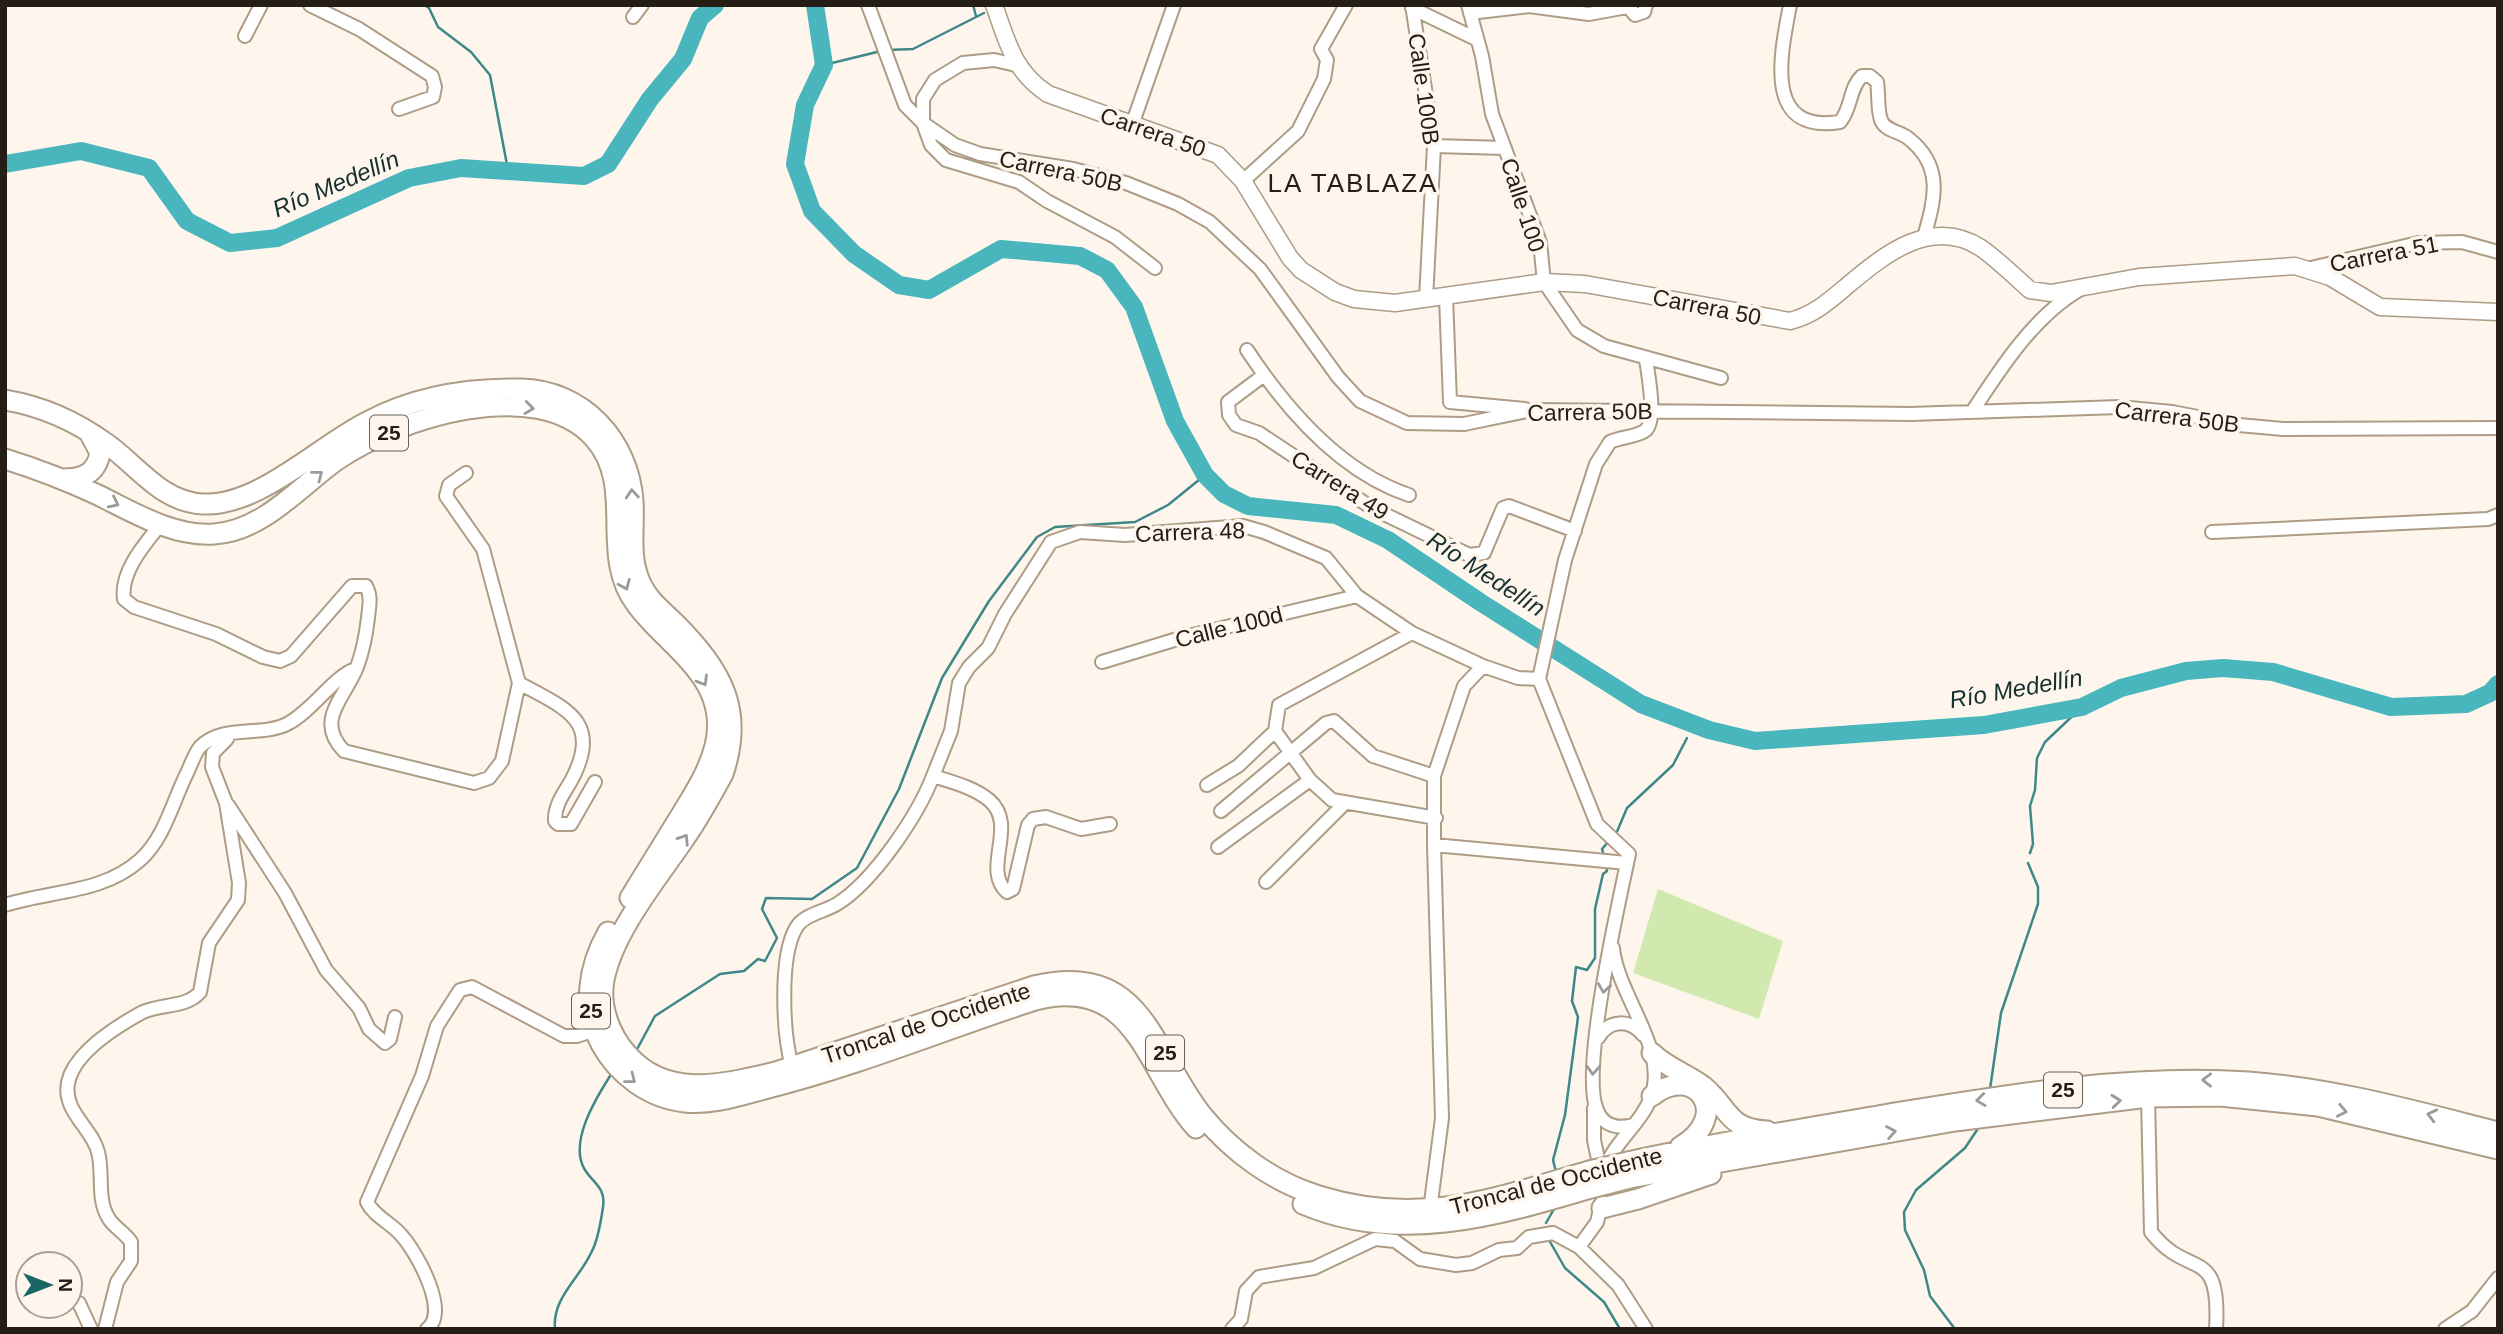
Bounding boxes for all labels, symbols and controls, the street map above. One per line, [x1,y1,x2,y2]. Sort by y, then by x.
street label: Calle 100B [1403,31,1445,147]
street label: Carrera 50 [1097,102,1209,162]
water label: Río Medellín [269,145,403,222]
street label: Carrera 50B [997,145,1125,197]
street label: Calle 100 [1496,155,1550,255]
district label: LA TABLAZA [1268,168,1438,198]
street label: Carrera 51 [2328,231,2440,277]
street label: Carrera 50 [1651,284,1763,330]
street label: Carrera 50B [2113,396,2241,438]
street label: Carrera 50B [1527,398,1653,426]
one-way arrow [523,401,535,416]
road number: 25 [370,416,408,450]
street label: Carrera 49 [1286,445,1394,525]
one-way arrow [310,471,322,484]
one-way arrow [625,489,640,500]
one-way arrow [107,495,119,509]
street label: Carrera 48 [1135,517,1245,547]
water label: Río Medellín [1422,526,1550,622]
one-way arrow [617,578,631,590]
street label: Calle 100d [1173,601,1285,653]
water label: Río Medellín [1947,664,2085,714]
one-way arrow [695,673,708,686]
one-way arrow [676,834,688,847]
street label: Troncal de Occidente [818,977,1034,1069]
one-way arrow [1597,982,1612,993]
road number: 25 [572,993,610,1028]
road number: 25 [1146,1036,1184,1070]
one-way arrow [1586,1064,1601,1075]
one-way arrow [623,1071,636,1083]
road number: 25 [2044,1072,2082,1108]
one-way arrow [2202,1073,2213,1088]
one-way arrow [1975,1093,1987,1108]
one-way arrow [2110,1093,2122,1108]
one-way arrow [2336,1103,2348,1118]
one-way arrow [2426,1109,2438,1123]
one-way arrow [1885,1125,1897,1140]
street label: Troncal de Occidente [1447,1142,1665,1220]
north arrow [14,1250,84,1320]
text: N [55,1278,76,1292]

